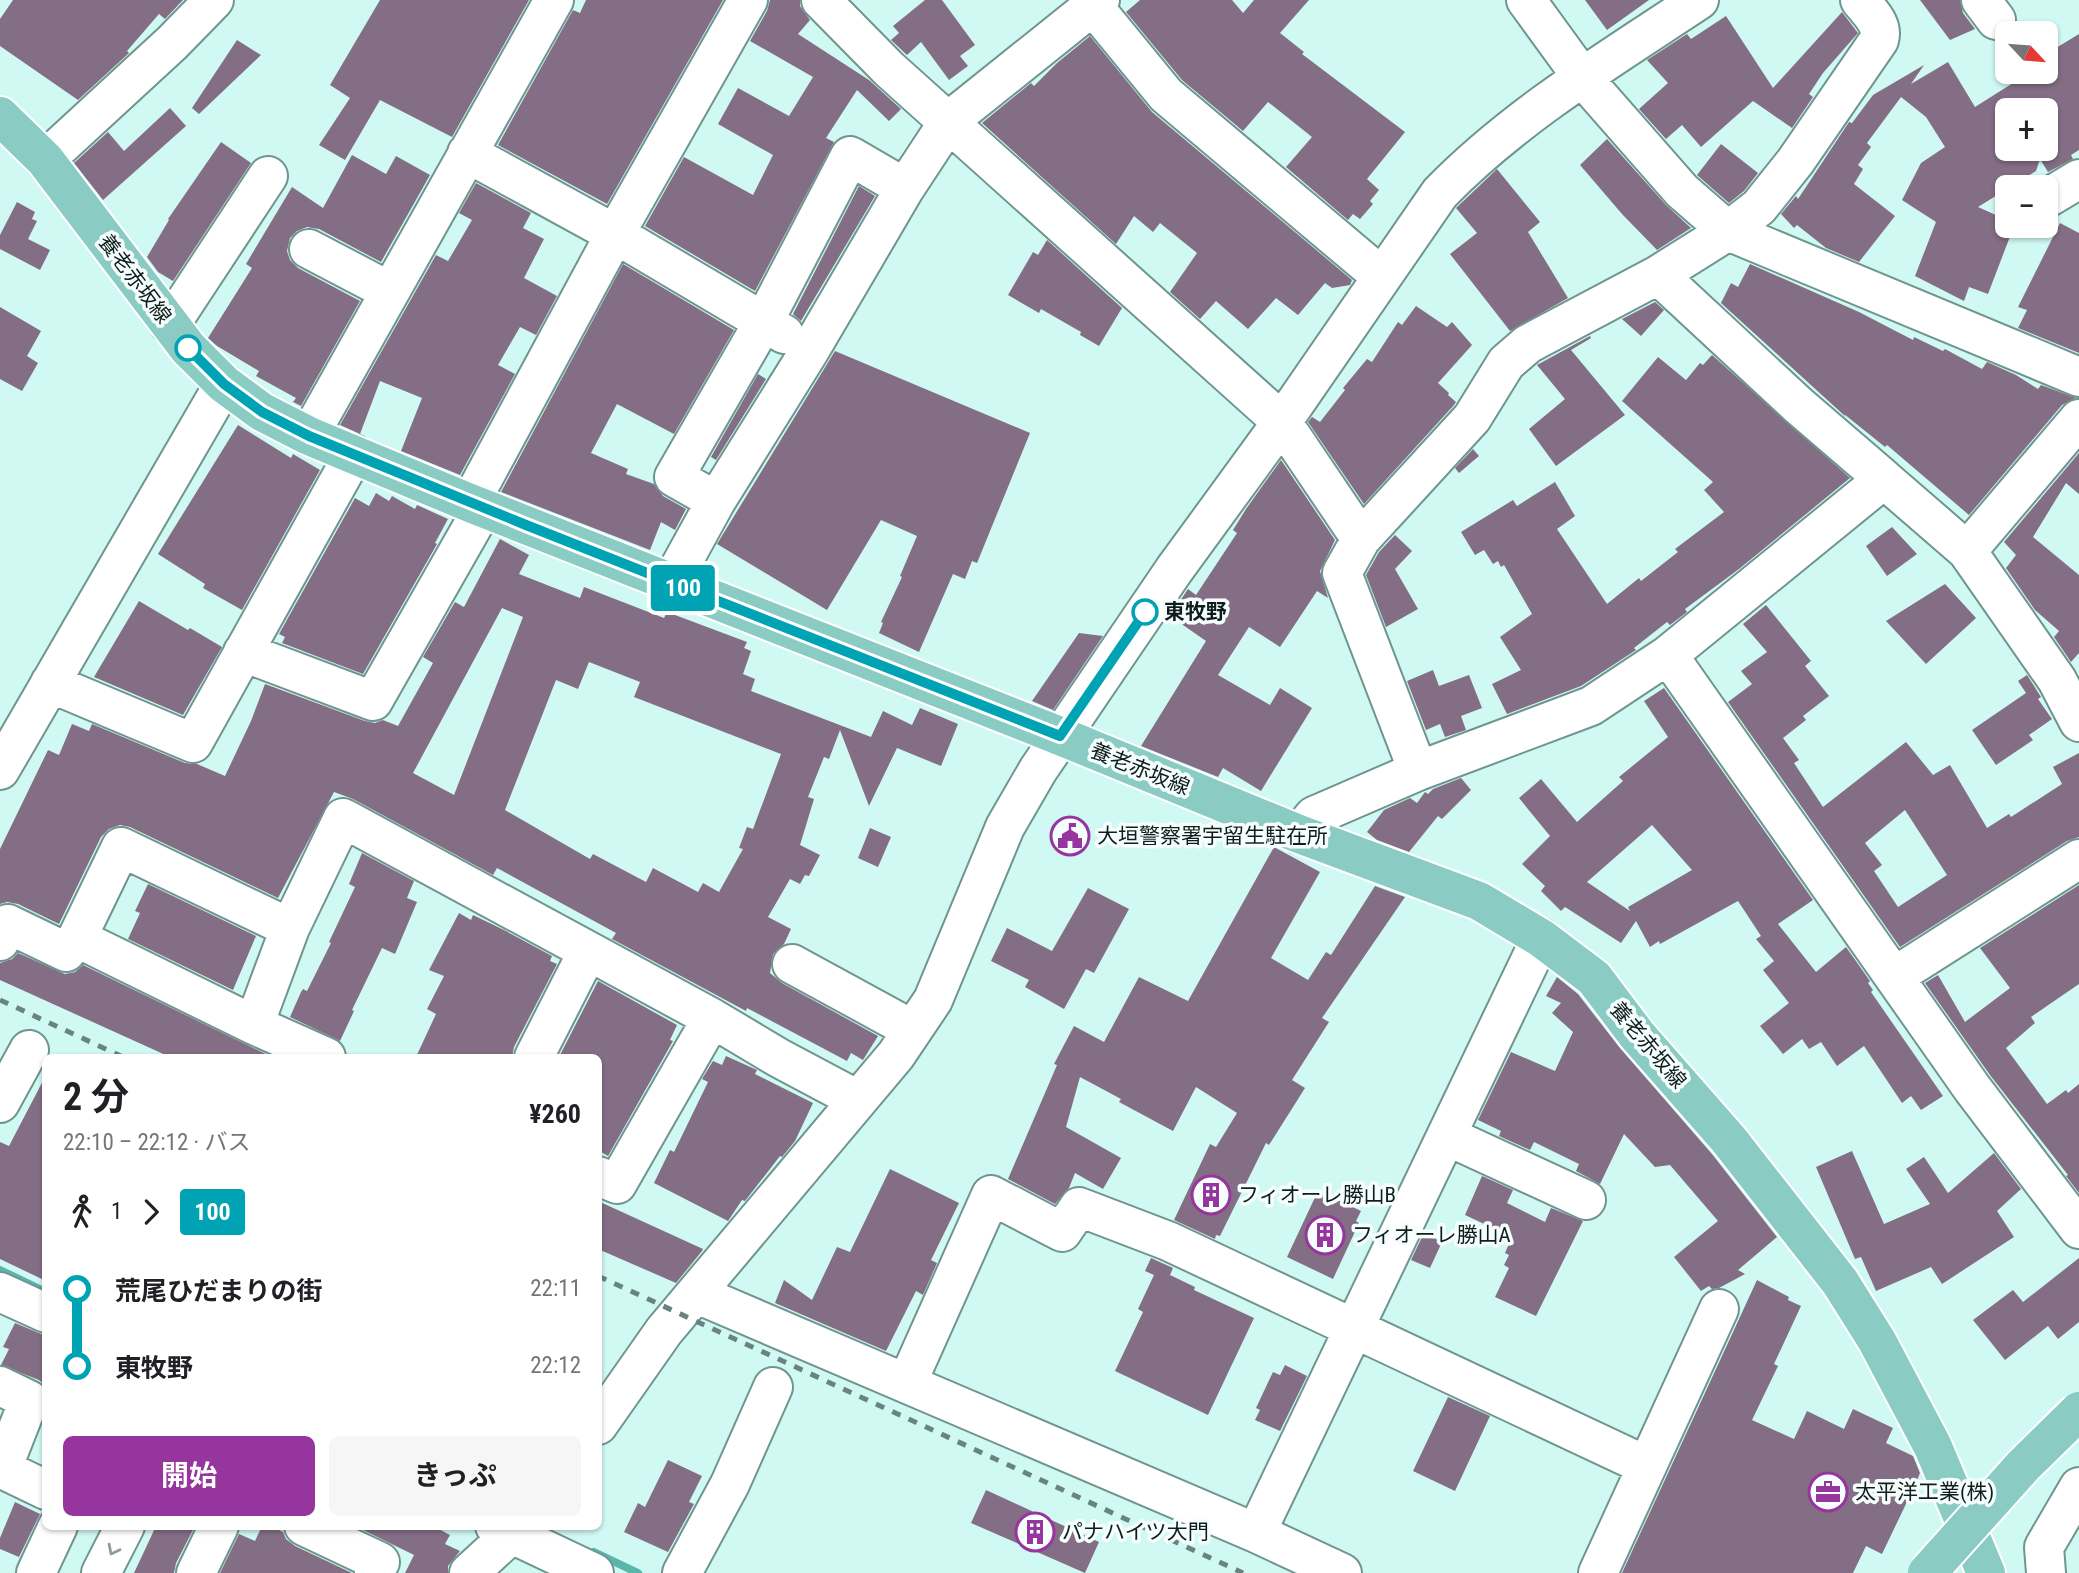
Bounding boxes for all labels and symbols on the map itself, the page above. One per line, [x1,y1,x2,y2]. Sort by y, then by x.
north arrow [1995,21,2058,84]
street label: 養老赤坂線 [94,230,176,328]
unlabelled marker [175,335,201,361]
line badge: 100 [643,565,723,611]
marker: 東牧野 [1132,599,1158,625]
place label: 東牧野 [1164,600,1227,624]
street label: 養老赤坂線 [1087,738,1193,800]
public building icon: 大垣警察署宇留生駐在所 [1049,815,1091,857]
place label: 大垣警察署宇留生駐在所 [1097,824,1328,848]
street label: 養老赤坂線 [1605,997,1691,1093]
building icon: フィオーレ勝山B [1190,1174,1232,1216]
place label: フィオーレ勝山B [1238,1183,1396,1207]
building icon: フィオーレ勝山A [1304,1214,1346,1256]
place label: フィオーレ勝山A [1352,1223,1511,1247]
office icon: 太平洋工業(株) [1807,1471,1849,1513]
place label: 太平洋工業(株) [1855,1480,1994,1504]
building icon: パナハイツ大門 [1014,1511,1056,1553]
place label: パナハイツ大門 [1062,1520,1209,1544]
one-way arrow [107,1542,121,1555]

